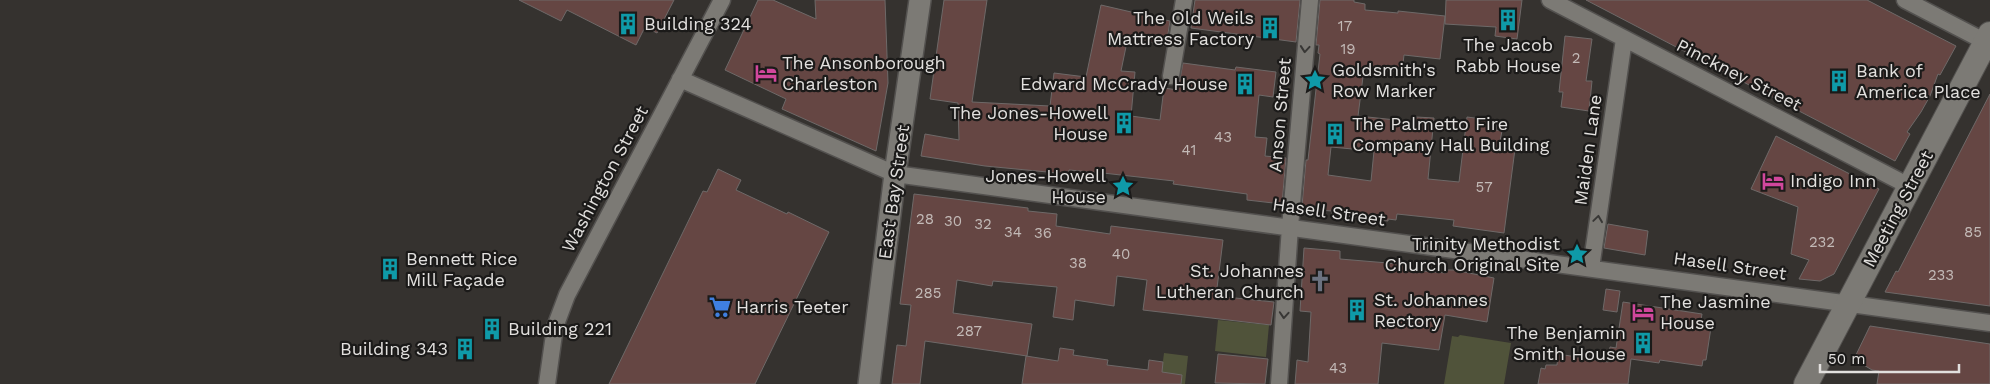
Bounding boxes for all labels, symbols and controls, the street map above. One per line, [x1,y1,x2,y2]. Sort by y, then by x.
place label: The Old Weils Mattress Factory [1107,7,1255,49]
building icon: The Jacob Rabb House [1495,7,1521,33]
building icon: Building 324 [615,11,641,37]
place label: Building 324 [644,13,752,34]
building icon: The Old Weils Mattress Factory [1257,15,1283,41]
house number: 17 [1338,17,1352,35]
place label: The Jacob Rabb House [1455,34,1561,76]
street label: Pinckney Street [1673,34,1806,115]
house number: 19 [1340,40,1356,58]
one-way arrow [1300,45,1311,53]
house number: 2 [1572,49,1580,67]
place label: The Ansonborough Charleston [782,52,946,94]
street label: Anson Street [1264,56,1295,173]
place label: Goldsmith's Row Marker [1332,59,1436,101]
hotel icon: The Ansonborough Charleston [753,60,779,86]
place label: Bank of America Place [1856,60,1981,102]
place icon: Goldsmith's Row Marker [1302,67,1328,93]
building icon: Bank of America Place [1826,68,1852,94]
building icon: Edward McCrady House [1232,71,1258,97]
place label: Edward McCrady House [1020,73,1228,94]
street label: Maiden Lane [1569,93,1606,207]
street label: Washington Street [557,102,652,256]
place label: The Jones-Howell House [949,102,1108,144]
building icon: The Jones-Howell House [1111,110,1137,136]
place label: The Palmetto Fire Company Hall Building [1352,113,1550,155]
building icon: The Palmetto Fire Company Hall Building [1322,121,1348,147]
street label: East Bay Street [874,123,913,260]
house number: 43 [1214,128,1232,146]
house number: 41 [1182,141,1196,159]
street label: Meeting Street [1858,146,1937,271]
place label: Jones-Howell House [985,165,1106,207]
hotel icon: Indigo Inn [1760,168,1786,194]
place label: Indigo Inn [1790,170,1877,191]
place icon: Jones-Howell House [1110,173,1136,199]
house number: 57 [1475,178,1493,196]
street label: Hasell Street [1271,193,1387,230]
house number: 28 [916,210,934,228]
house number: 30 [944,212,962,230]
house number: 32 [974,215,992,233]
one-way arrow [1592,215,1602,224]
house number: 34 [1004,223,1022,241]
house number: 85 [1964,223,1982,241]
house number: 36 [1034,224,1052,242]
place label: Trinity Methodist Church Original Site [1385,233,1560,275]
house number: 232 [1809,233,1835,251]
place icon: Trinity Methodist Church Original Site [1564,241,1590,267]
house number: 40 [1112,245,1130,263]
street label: Hasell Street [1672,247,1788,284]
place label: Bennett Rice Mill Façade [406,248,518,290]
house number: 38 [1069,254,1087,272]
building icon: Bennett Rice Mill Façade [377,256,403,282]
place label: St. Johannes Lutheran Church [1156,260,1304,302]
house number: 233 [1928,266,1954,284]
church icon: St. Johannes Lutheran Church [1307,268,1333,294]
house number: 285 [915,284,941,302]
place label: St. Johannes Rectory [1374,289,1488,331]
place label: The Jasmine House [1660,291,1771,333]
supermarket icon: Harris Teeter [707,294,733,320]
place label: Harris Teeter [736,296,849,317]
building icon: St. Johannes Rectory [1344,297,1370,323]
hotel icon: The Jasmine House [1630,299,1656,325]
one-way arrow [1279,312,1290,320]
building icon: Building 221 [479,316,505,342]
place label: Building 221 [508,318,612,339]
house number: 287 [956,322,982,340]
place label: The Benjamin Smith House [1506,322,1626,364]
building icon: The Benjamin Smith House [1630,330,1656,356]
building icon: Building 343 [452,336,478,362]
place label: Building 343 [340,338,448,359]
scale bar [1820,342,1959,374]
text: 50 m [1828,350,1865,368]
house number: 43 [1329,359,1347,377]

